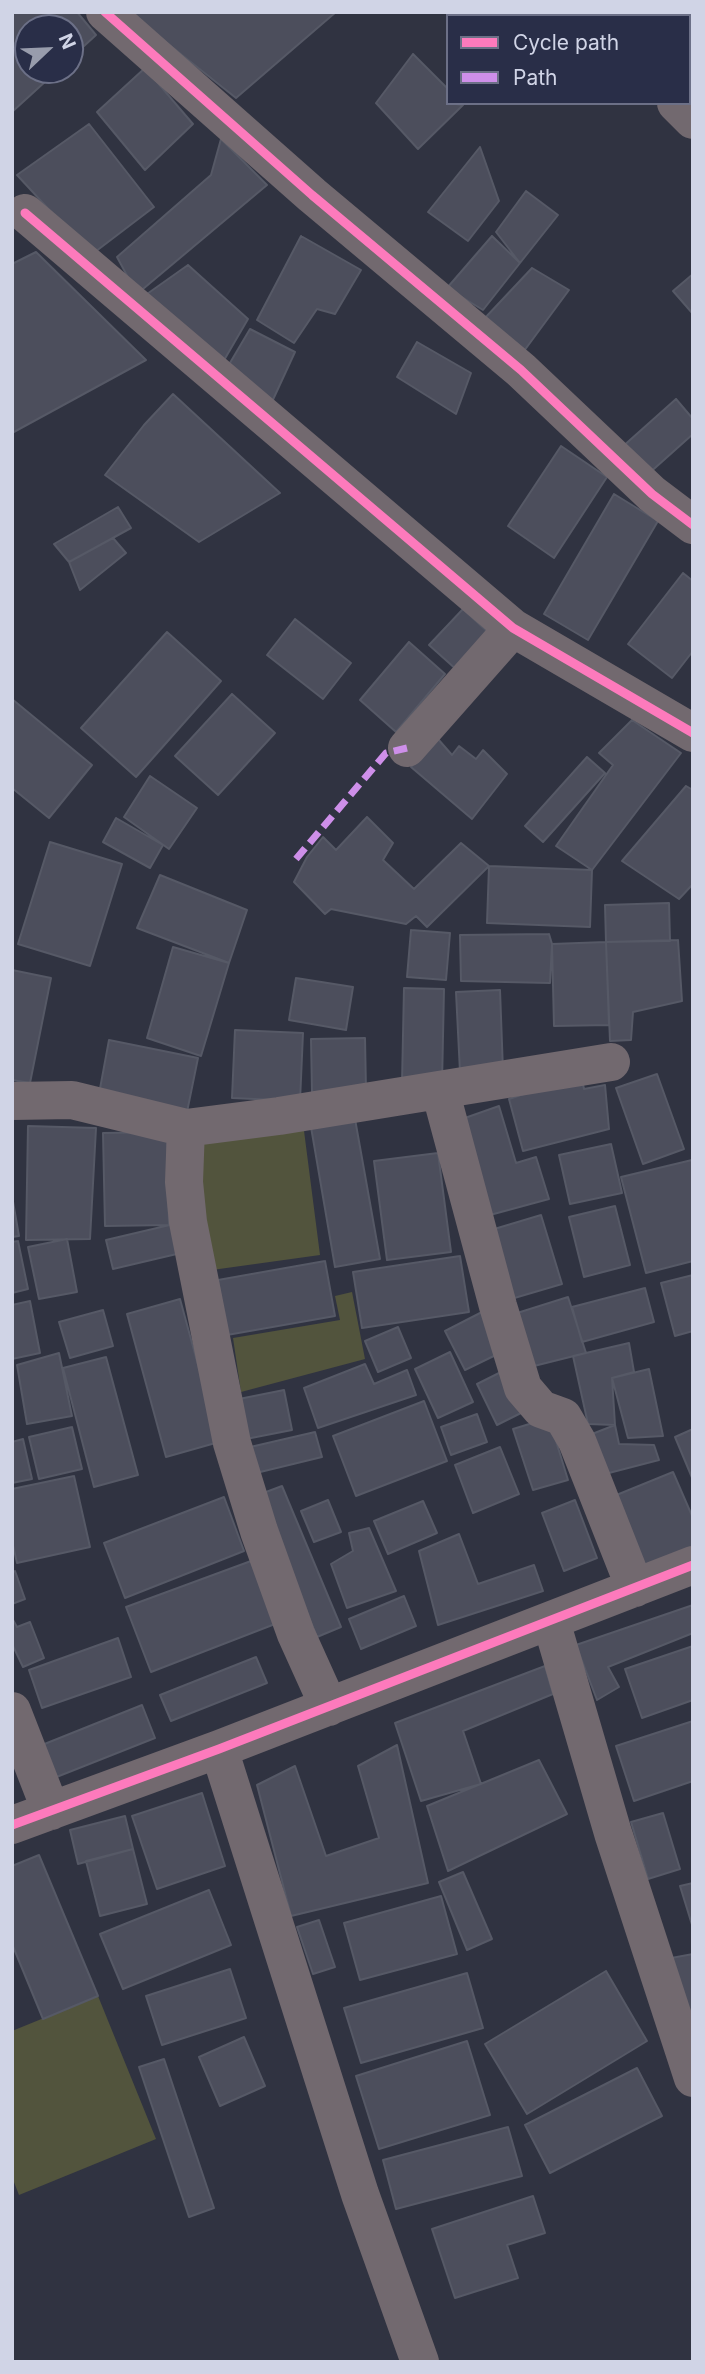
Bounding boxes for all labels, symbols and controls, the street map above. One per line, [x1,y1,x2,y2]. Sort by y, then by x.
north arrow [14,14,84,84]
legend [446,14,691,105]
text: N [54,30,80,53]
text: Cycle path [513,30,619,55]
text: Path [513,65,558,90]

